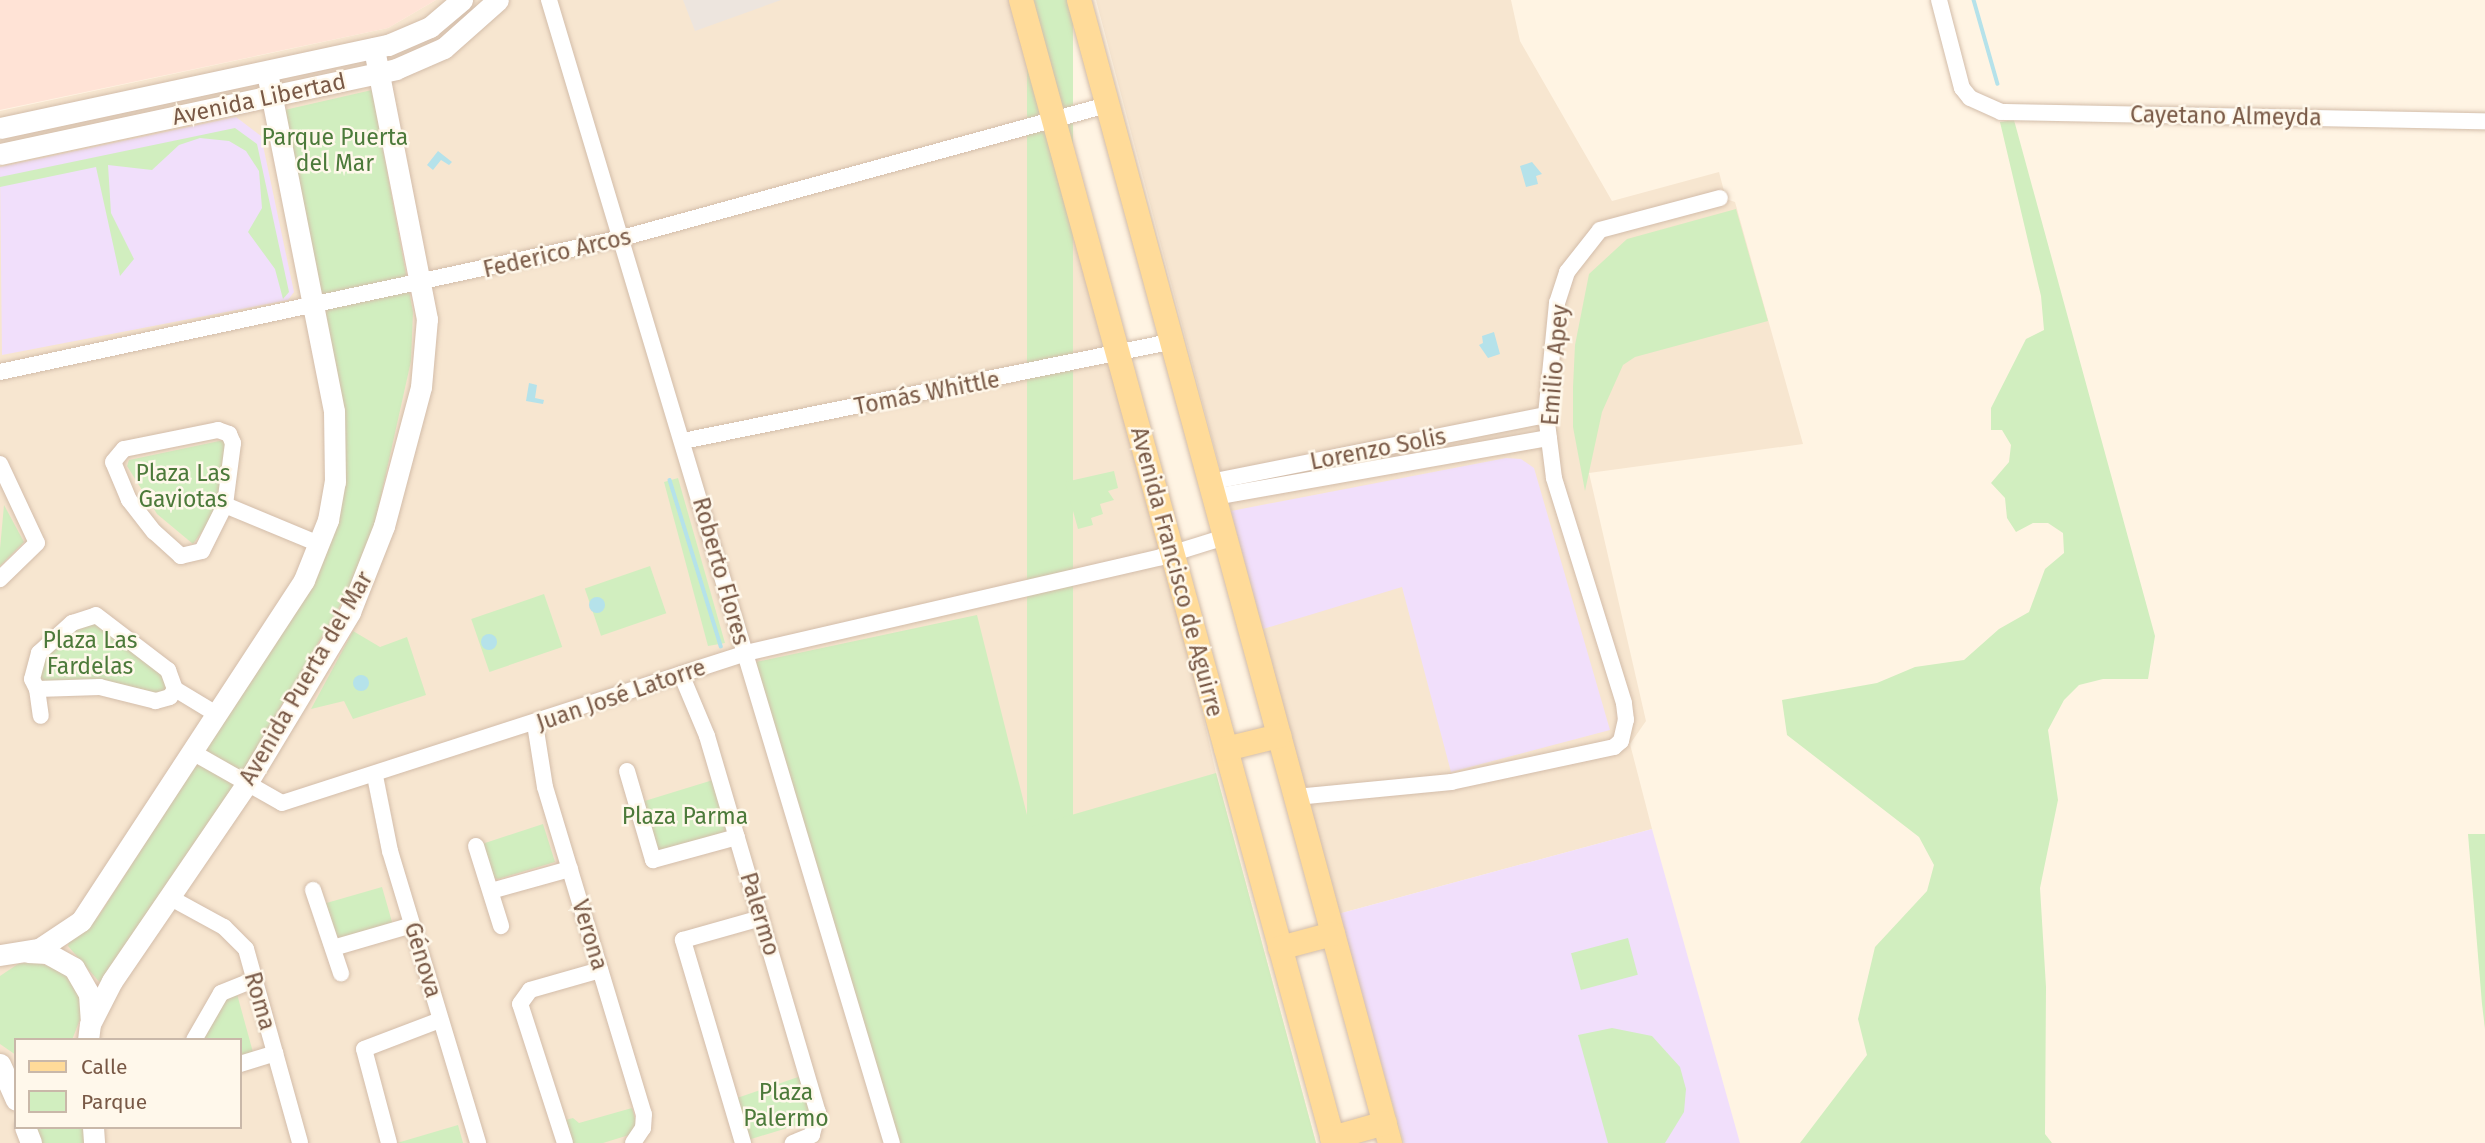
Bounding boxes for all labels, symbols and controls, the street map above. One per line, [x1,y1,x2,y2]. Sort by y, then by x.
street label: Avenida Libertad [170,67,348,131]
street label: Cayetano Almeyda [2130,101,2322,131]
park label: Parque Puerta del Mar [262,123,408,177]
street label: Federico Arcos [480,223,634,283]
street label: Emilio Apey [1536,303,1574,427]
street label: Tomás Whittle [852,365,1002,421]
street label: Lorenzo Solis [1308,422,1448,476]
street label: Avenida Francisco de Aguirre [1125,424,1229,720]
park label: Plaza Las Gaviotas [136,459,230,513]
street label: Roberto Flores [687,494,755,648]
street label: Avenida Puerta del Mar [234,566,378,790]
park label: Plaza Las Fardelas [43,626,137,680]
street label: Juan José Latorre [533,653,709,737]
park label: Plaza Parma [622,802,748,830]
street label: Palermo [734,869,786,959]
street label: Verona [566,896,614,974]
street label: Génova [398,919,448,1001]
street label: Roma [239,969,281,1033]
legend [14,1038,242,1129]
text: Calle [81,1054,127,1080]
park label: Plaza Palermo [743,1078,829,1132]
text: Parque [81,1089,147,1115]

